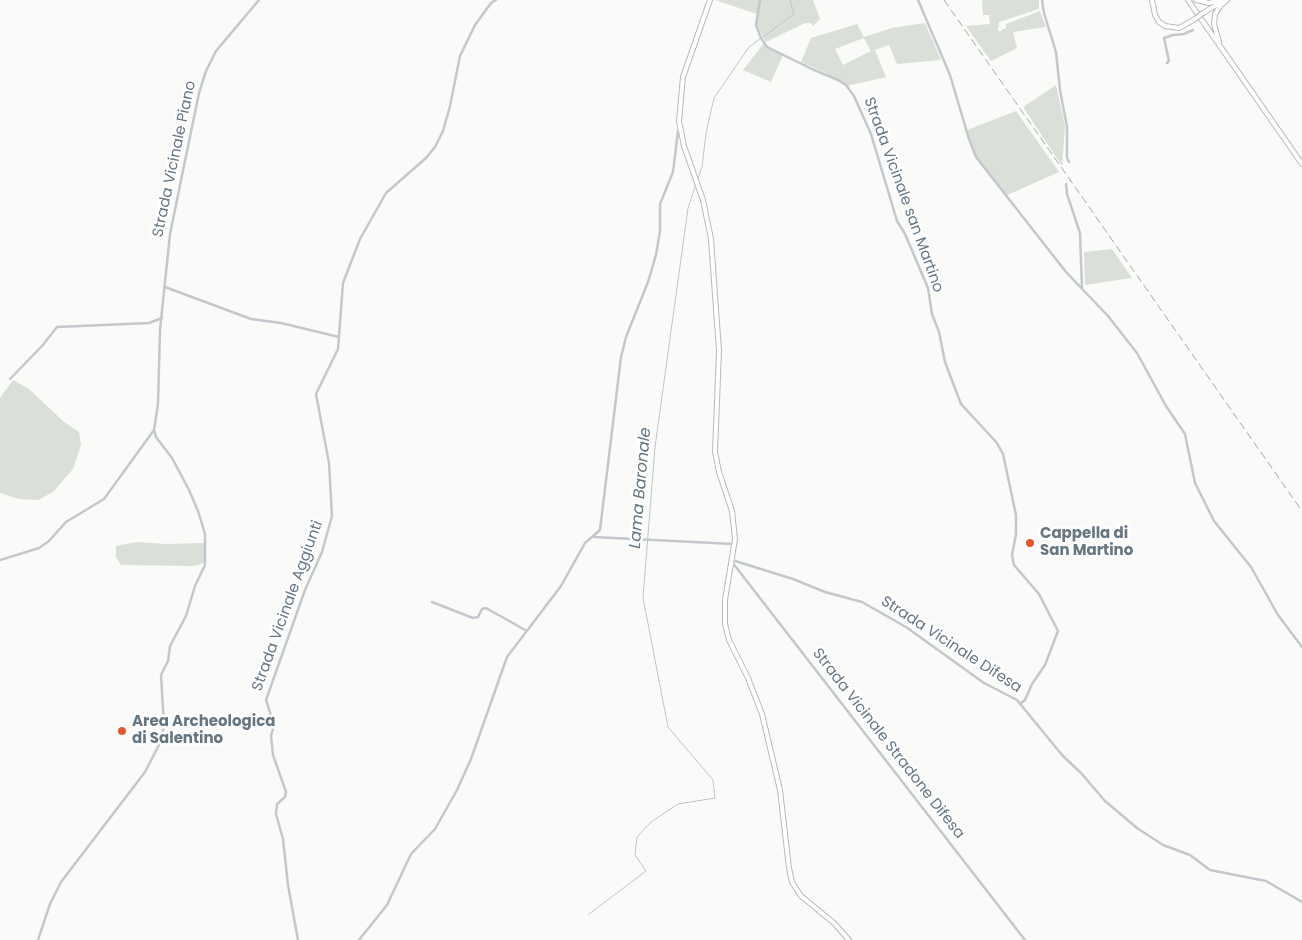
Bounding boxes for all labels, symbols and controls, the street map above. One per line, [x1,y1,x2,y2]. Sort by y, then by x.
street label: Strada Vicinale Piano [150,79,200,239]
street label: Strada Vicinale san Martino [859,95,947,295]
water label: Lama Baronale [626,427,656,549]
street label: Strada Vicinale Aggiunti [249,518,327,694]
place label: Cappella di San Martino [1040,525,1133,560]
marker: Cappella di San Martino [1024,537,1036,549]
street label: Strada Vicinale Difesa [877,593,1025,697]
street label: Strada Vicinale Stradone Difesa [808,645,968,843]
place label: Area Archeologica di Salentino [132,713,275,748]
marker: Area Archeologica di Salentino [116,725,128,737]

